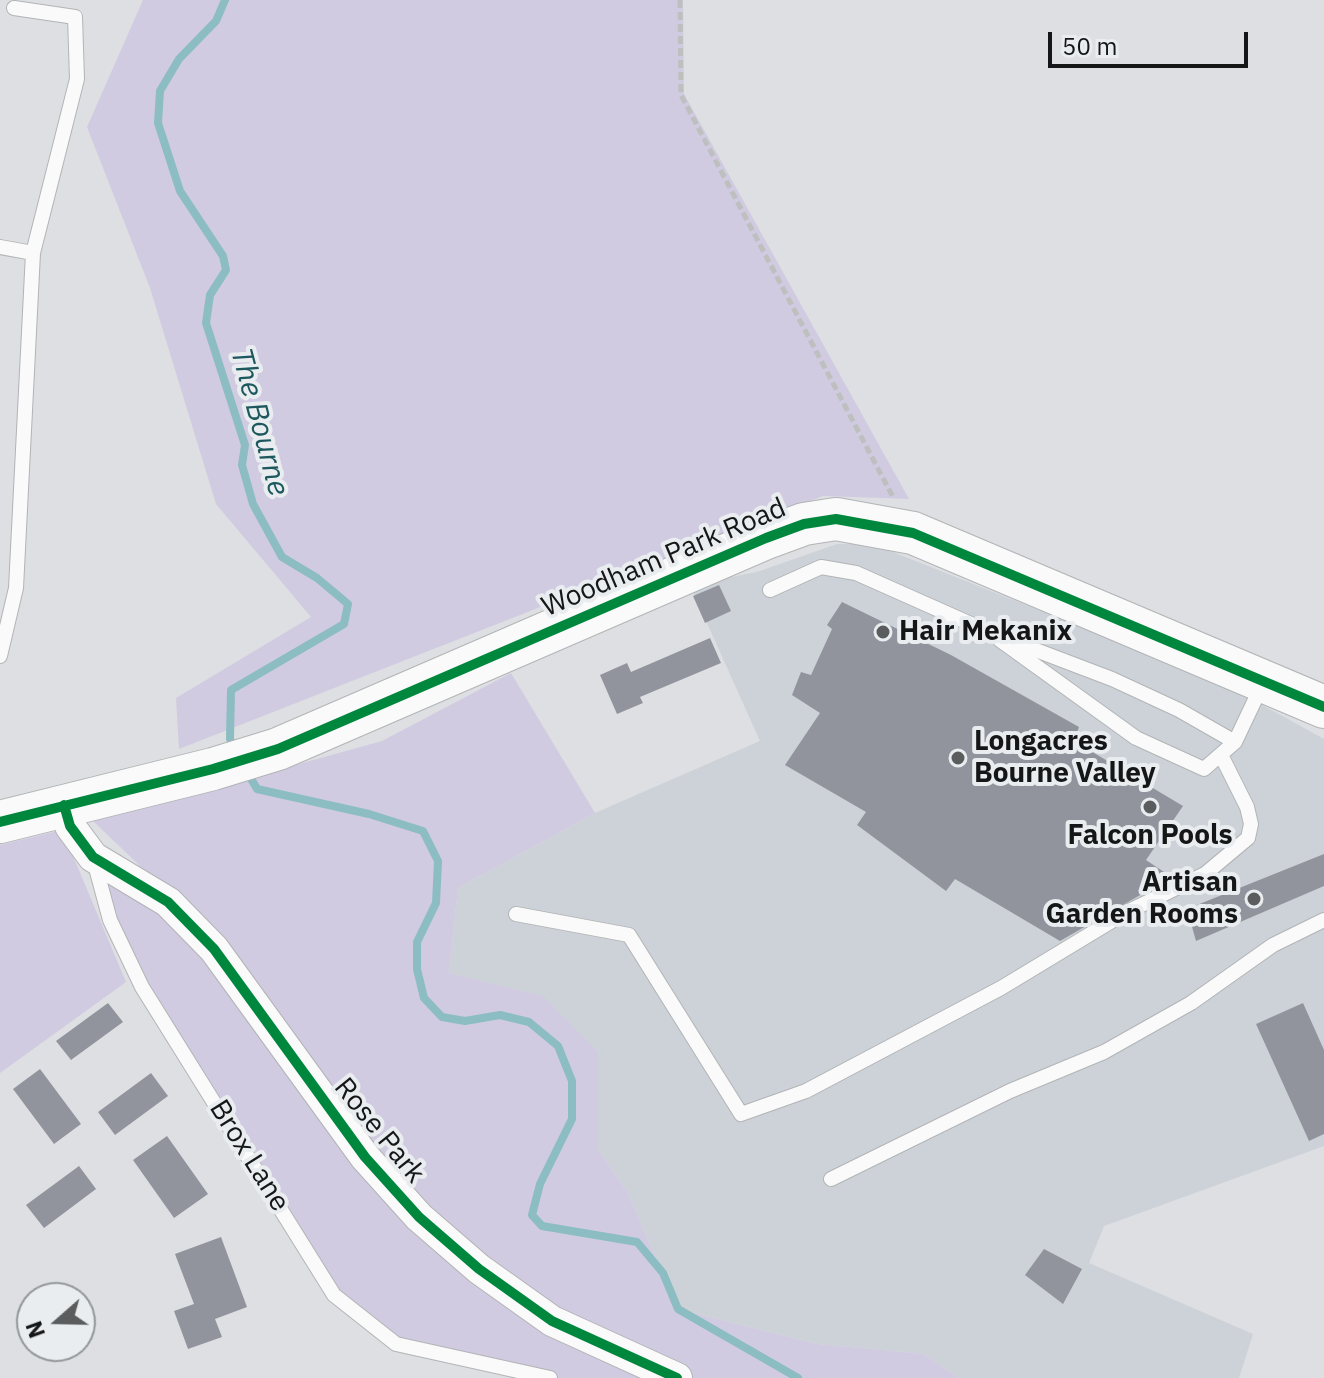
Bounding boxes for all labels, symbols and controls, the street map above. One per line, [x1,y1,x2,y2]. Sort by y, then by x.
scale bar [1052,16,1252,66]
text: 50 m [1062,30,1117,62]
water label: The Bourne [222,344,296,500]
street label: Woodham Park Road [537,491,791,625]
place label: Hair Mekanix [899,615,1072,649]
marker: Hair Mekanix [874,623,892,641]
place label: Longacres Bourne Valley [974,725,1156,791]
marker: Longacres Bourne Valley [949,749,967,767]
marker: Falcon Pools [1141,798,1159,816]
place label: Falcon Pools [1067,819,1233,853]
place label: Artisan Garden Rooms [1046,866,1238,932]
marker: Artisan Garden Rooms [1245,890,1263,908]
street label: Rose Park [326,1072,432,1190]
street label: Brox Lane [202,1094,296,1218]
north arrow [16,1282,96,1362]
text: N [19,1317,51,1342]

